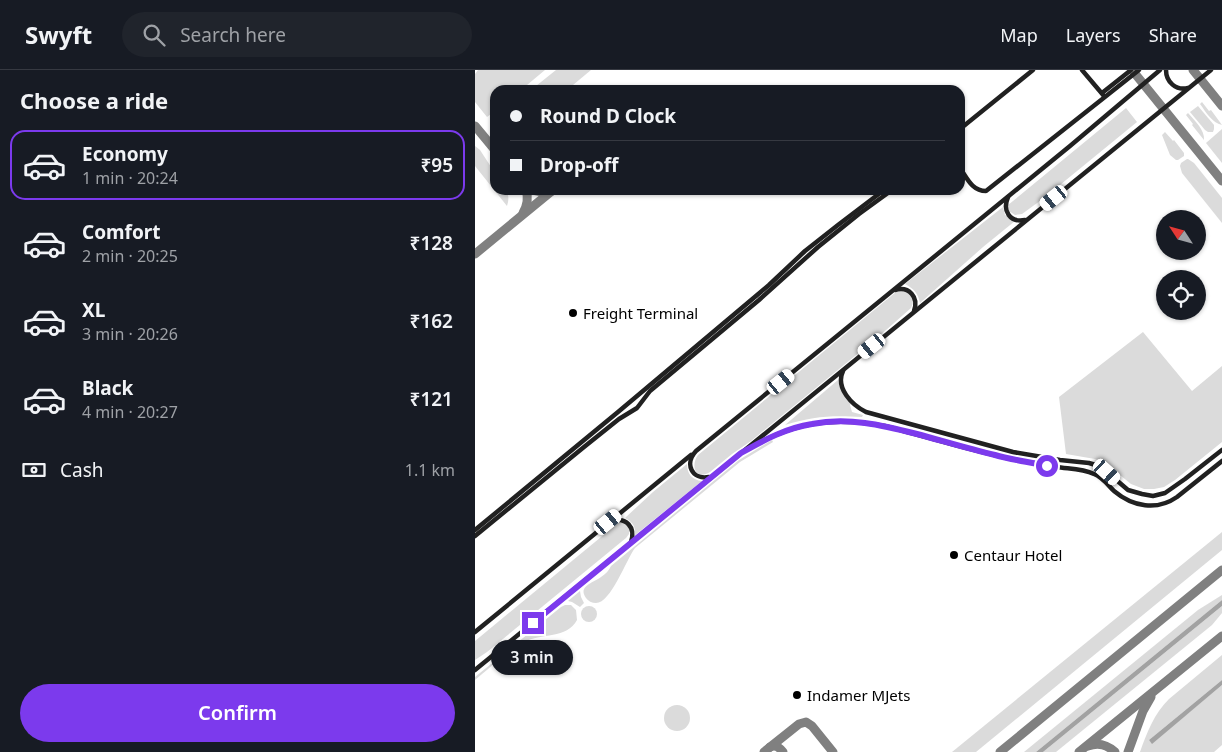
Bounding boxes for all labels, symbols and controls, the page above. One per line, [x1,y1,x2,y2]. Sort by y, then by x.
search box [122,12,472,57]
text: Swyft [25,18,92,51]
icon: search [140,21,168,49]
text: Search here [180,22,286,48]
text: Map [1000,23,1038,47]
text: Layers [1066,23,1121,47]
text: Share [1149,23,1197,47]
text: Choose a ride [20,85,168,115]
text: Round D Clock [540,103,676,129]
text: Economy [82,141,168,167]
icon: car [22,143,67,188]
text: ₹95 [420,152,453,178]
text: Drop-off [540,152,619,178]
text: 1 min · 20:24 [82,167,178,189]
car [1037,183,1070,213]
north arrow [1156,210,1206,260]
map controls [1156,210,1206,320]
text: Comfort [82,219,161,245]
icon: car [22,221,67,266]
text: ₹128 [410,230,453,256]
text: 2 min · 20:25 [82,245,178,267]
button: locate [1156,270,1206,320]
text: XL [82,297,105,323]
icon: car [22,299,67,344]
place label: Freight Terminal [583,303,698,323]
marker: Freight Terminal [567,307,579,319]
text: ₹162 [410,308,453,334]
text: 3 min · 20:26 [82,323,178,345]
car [855,331,888,361]
car [764,367,797,397]
text: Black [82,375,133,401]
icon: car [22,377,67,422]
text: ₹121 [410,386,453,412]
text: 4 min · 20:27 [82,401,178,423]
route start [1036,455,1058,477]
icon: cash [20,456,48,484]
car [1090,456,1123,488]
text: Cash [60,457,104,483]
text: 1.1 km [405,459,455,481]
car [591,507,624,537]
place label: Centaur Hotel [964,545,1062,565]
marker: Centaur Hotel [948,549,960,561]
route end [522,612,544,634]
callout: 3 min [492,640,574,676]
text: 3 min [510,646,554,668]
button: Confirm [20,684,455,742]
place label: Indamer MJets [807,685,910,705]
marker: Indamer MJets [791,689,803,701]

